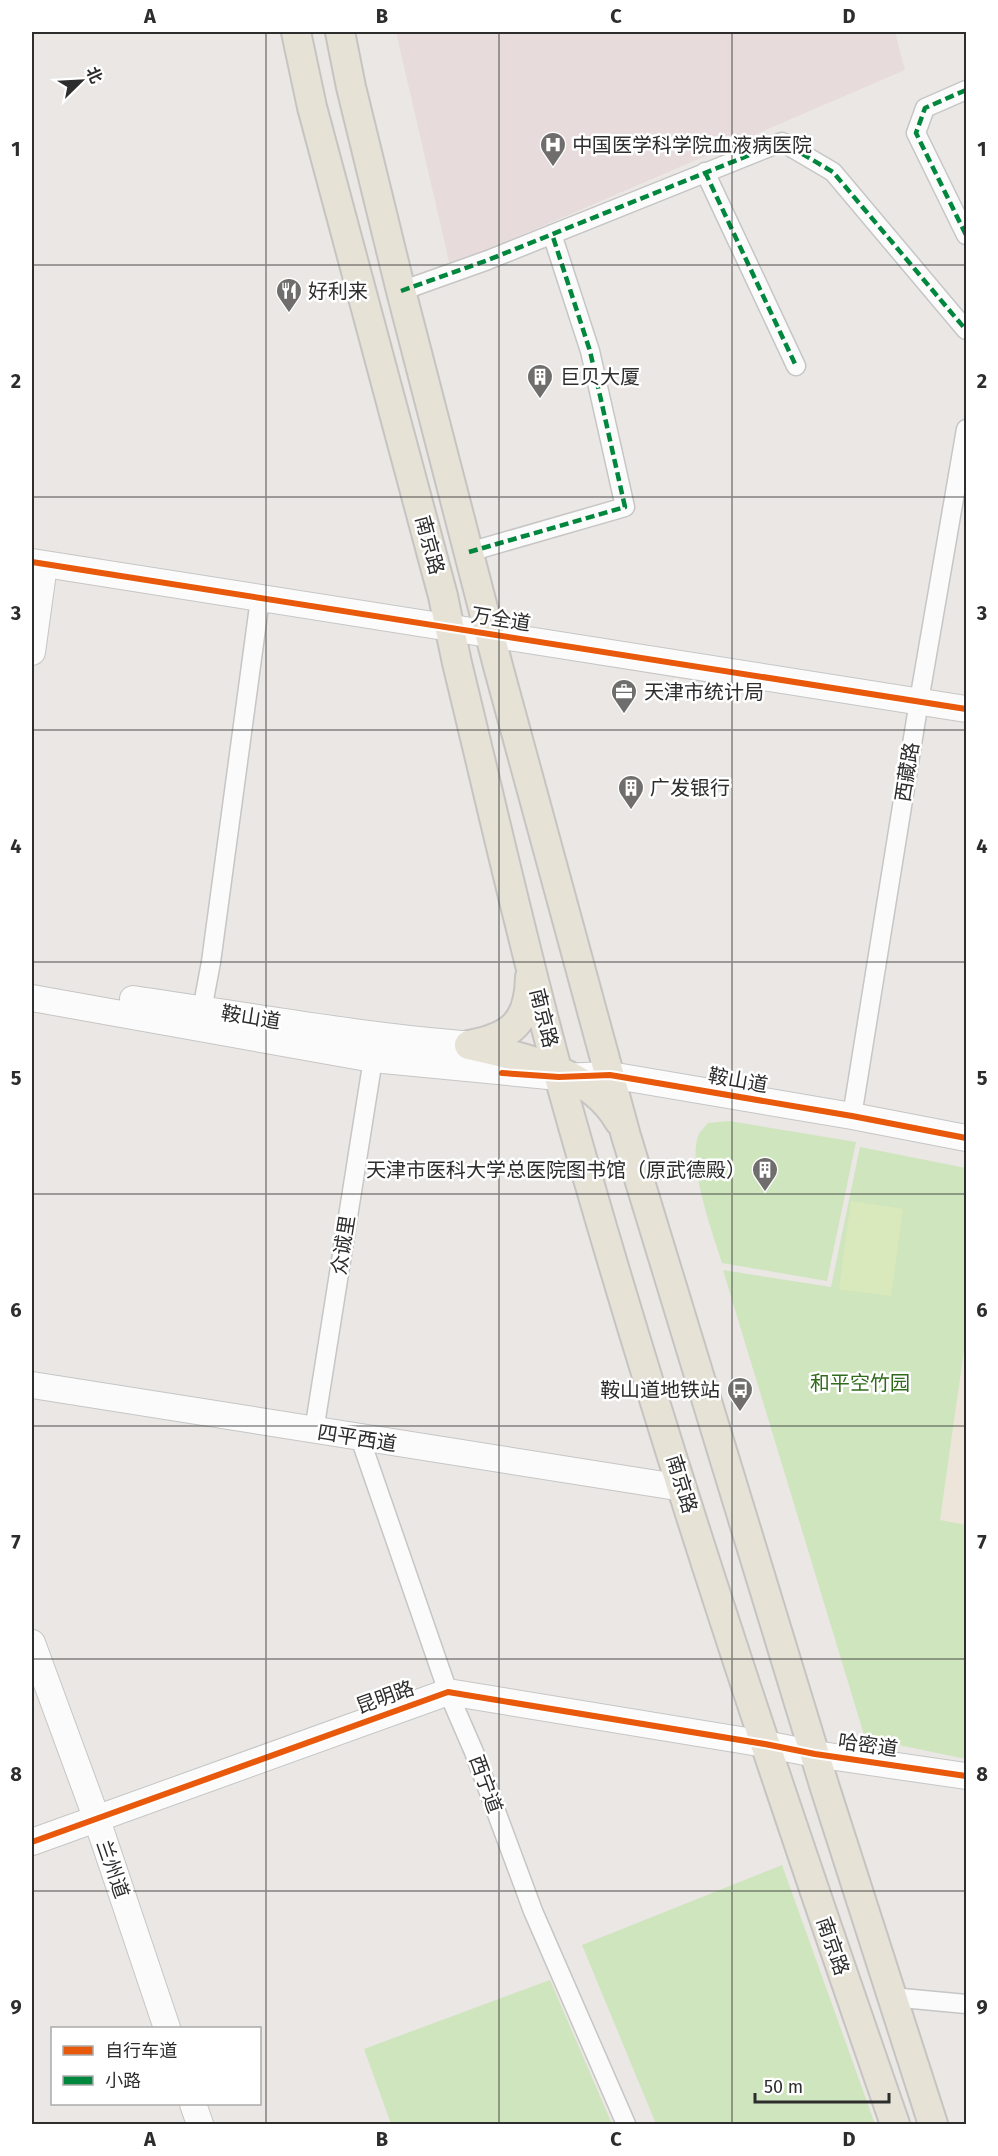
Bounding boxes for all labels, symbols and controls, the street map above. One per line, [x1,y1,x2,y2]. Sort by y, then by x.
text: A [143,4,157,28]
text: B [376,4,388,28]
text: C [610,4,622,28]
text: D [842,4,856,28]
north arrow [51,51,111,111]
text: 北 [82,64,106,86]
hospital icon: 中国医学科学院血液病医院 [538,130,568,168]
place label: 中国医学科学院血液病医院 [572,133,812,157]
text: 1 [11,137,21,161]
text: 1 [977,137,987,161]
restaurant icon: 好利来 [274,276,304,314]
place label: 好利来 [308,279,368,303]
building icon: 巨贝大厦 [525,362,555,400]
place label: 巨贝大厦 [560,365,640,389]
text: 2 [11,369,21,393]
text: 2 [977,369,987,393]
street label: 南京路 [411,513,449,577]
text: 3 [10,601,21,625]
text: 3 [976,601,987,625]
street label: 万全道 [469,602,533,636]
office icon: 天津市统计局 [609,677,639,715]
place label: 天津市统计局 [644,680,764,704]
street label: 西藏路 [890,740,924,804]
building icon: 广发银行 [616,773,646,811]
place label: 广发银行 [650,776,730,800]
text: 4 [10,834,22,858]
text: 4 [976,834,988,858]
street label: 南京路 [525,986,563,1050]
street label: 鞍山道 [219,1000,283,1034]
street label: 鞍山道 [706,1063,770,1097]
text: 5 [11,1066,22,1090]
text: 5 [977,1066,988,1090]
building icon: 天津市医科大学总医院图书馆（原武德殿） [750,1155,780,1193]
place label: 天津市医科大学总医院图书馆（原武德殿） [366,1158,746,1182]
street label: 众诚里 [326,1213,360,1277]
text: 6 [10,1298,22,1322]
text: 6 [976,1298,988,1322]
park label: 和平空竹园 [810,1371,910,1395]
bus stop icon: 鞍山道地铁站 [725,1375,755,1413]
place label: 鞍山道地铁站 [600,1378,720,1402]
street label: 四平西道 [316,1420,398,1456]
street label: 南京路 [662,1452,702,1516]
text: 7 [11,1530,21,1554]
text: 7 [977,1530,987,1554]
street label: 昆明路 [353,1675,417,1719]
street label: 哈密道 [837,1729,899,1761]
street label: 西宁道 [464,1752,508,1816]
text: 8 [10,1762,22,1786]
text: 8 [976,1762,988,1786]
street label: 兰州道 [92,1837,134,1901]
street label: 南京路 [812,1914,854,1978]
text: 9 [10,1995,22,2019]
text: 9 [976,1995,988,2019]
legend [51,2027,261,2105]
text: 自行车道 [105,2040,177,2062]
scale bar [755,2066,888,2104]
text: 小路 [105,2070,141,2092]
text: 50 m [764,2076,803,2098]
text: A [143,2127,157,2151]
text: B [376,2127,388,2151]
text: C [610,2127,622,2151]
text: D [842,2127,856,2151]

